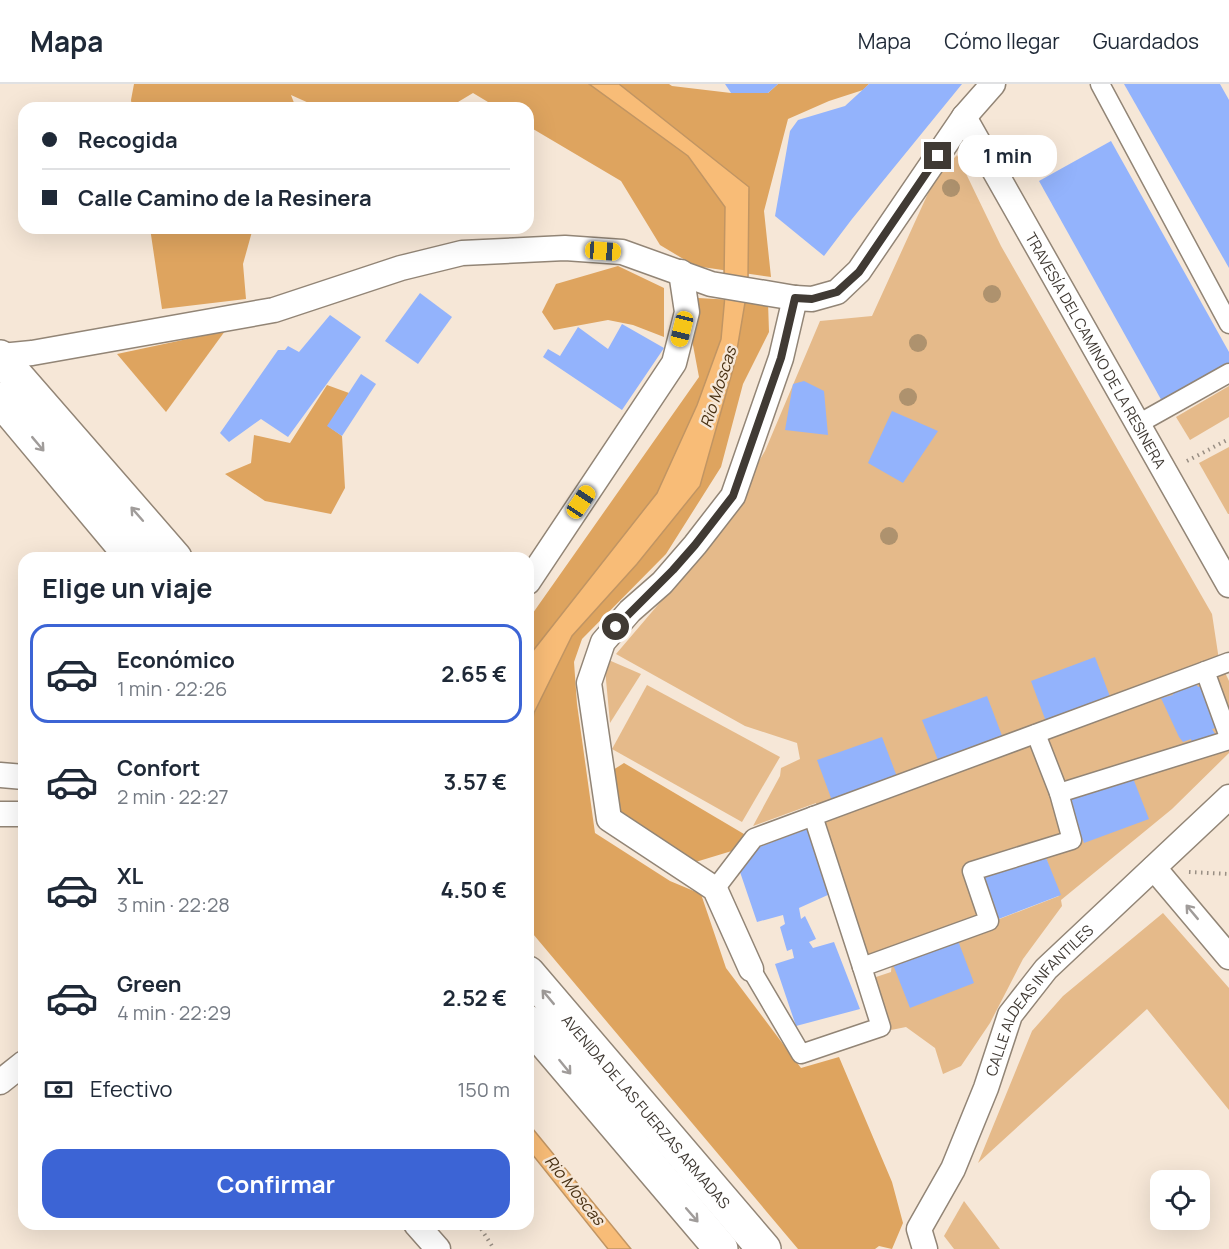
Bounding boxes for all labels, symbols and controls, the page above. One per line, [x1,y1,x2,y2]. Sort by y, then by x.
text: Mapa [30,22,103,60]
text: Mapa [858,27,911,55]
text: Cómo llegar [944,27,1060,55]
text: Guardados [1093,27,1199,55]
text: Recogida [78,125,178,155]
callout: 1 min [959,135,1058,177]
route end [924,142,951,169]
text: 1 min [983,142,1032,169]
text: Calle Camino de la Resinera [78,183,372,213]
street label: TRAVESÍA DEL CAMINO DE LA RESINERA [1021,228,1172,472]
car [584,241,622,261]
car [669,309,695,349]
water label: Rio Moscas [695,342,742,430]
one-way arrow [31,436,44,452]
car [563,482,599,522]
one-way arrow [130,507,144,522]
text: Elige un viaje [42,569,213,606]
route start [602,613,629,640]
text: Económico [117,645,235,675]
icon: car [45,647,99,701]
text: 2.65 € [441,659,507,689]
text: 1 min · 22:26 [117,675,227,702]
text: Confort [117,753,200,783]
icon: car [45,755,99,809]
text: 3.57 € [443,767,507,797]
text: 2 min · 22:27 [117,783,229,810]
text: XL [117,861,143,891]
icon: car [45,863,99,917]
text: 4.50 € [441,875,507,905]
text: 3 min · 22:28 [117,891,230,918]
one-way arrow [1185,904,1198,920]
street label: CALLE ALDEAS INFANTILES [980,920,1097,1079]
text: Green [117,969,182,999]
icon: car [45,971,99,1025]
text: 2.52 € [442,983,507,1013]
one-way arrow [541,990,555,1005]
text: 4 min · 22:29 [117,999,231,1026]
street label: AVENIDA DE LAS FUERZAS ARMADAS [557,1010,735,1213]
one-way arrow [558,1059,572,1074]
icon: cash [42,1073,75,1106]
text: Efectivo [90,1074,173,1104]
text: 150 m [457,1076,510,1103]
button: Confirmar [42,1149,510,1218]
water label: Rio Moscas [540,1151,611,1231]
map controls [1150,1170,1210,1230]
button: locate [1150,1170,1210,1230]
one-way arrow [685,1207,699,1222]

